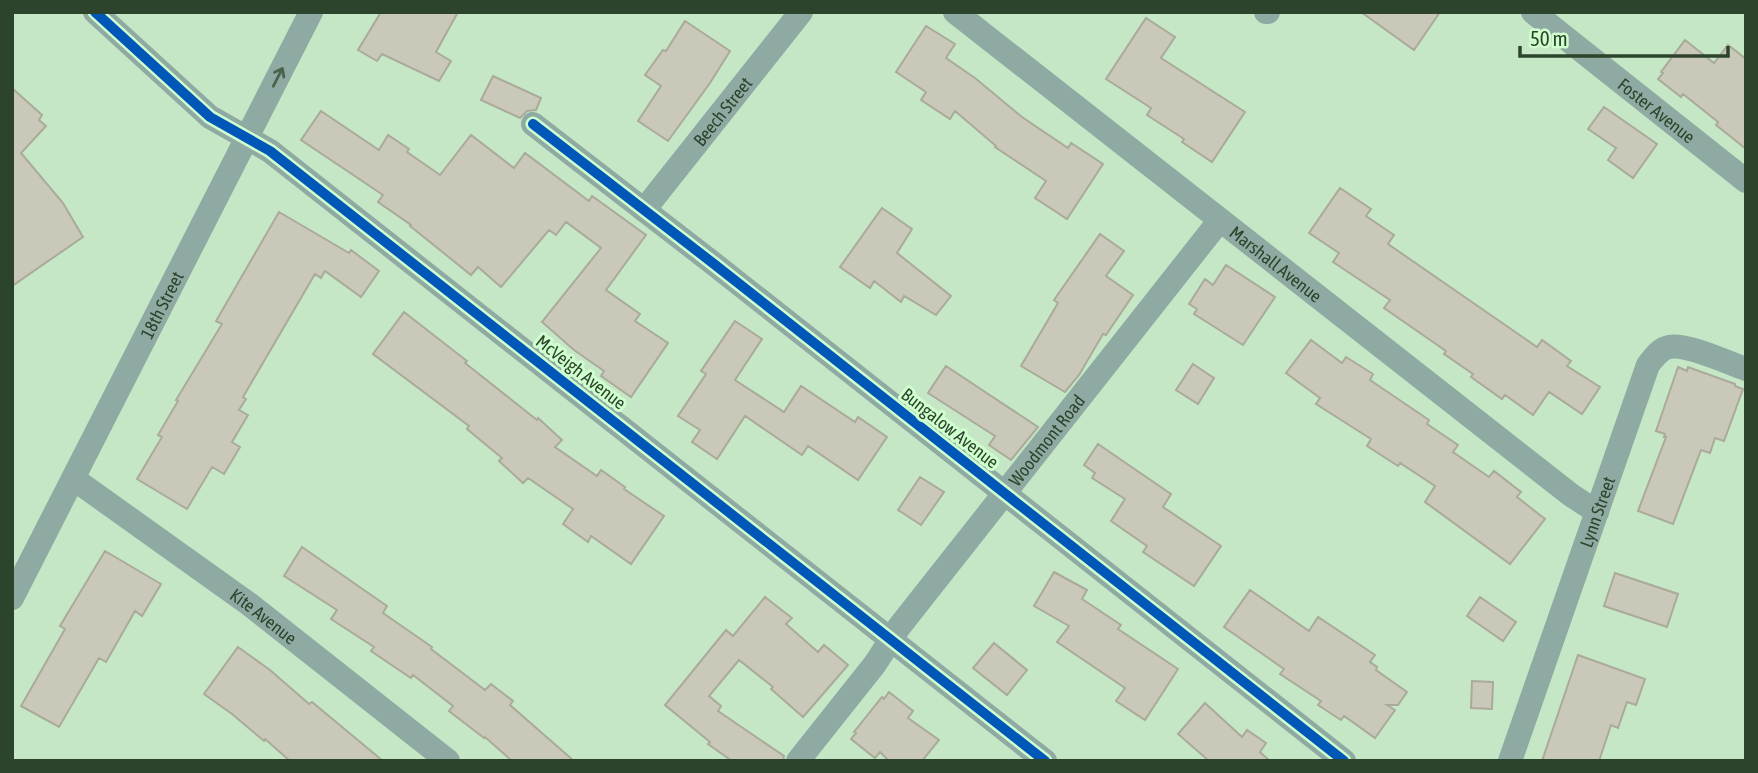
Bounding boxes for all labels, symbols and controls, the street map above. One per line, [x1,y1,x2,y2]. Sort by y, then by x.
scale bar [1520,14,1728,58]
text: 50 m [1530,26,1568,50]
one-way arrow [272,67,285,88]
street label: Beech Street [689,73,756,150]
street label: Foster Avenue [1614,73,1700,147]
street label: Marshall Avenue [1226,221,1326,306]
street label: 18th Street [136,268,187,342]
street label: McVeigh Avenue [532,330,630,414]
street label: Bungalow Avenue [897,384,1003,472]
street label: Woodmont Road [1004,390,1089,490]
street label: Lynn Street [1575,474,1619,550]
street label: Kite Avenue [226,584,301,648]

